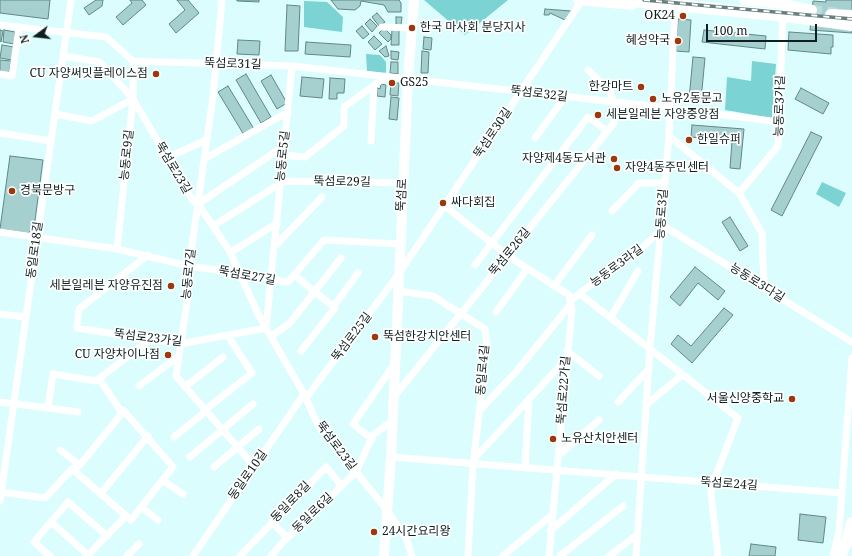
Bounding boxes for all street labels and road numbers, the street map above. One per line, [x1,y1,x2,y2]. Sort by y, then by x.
street label: 뚝섬로31길 [204,56,262,72]
street label: 능동로3가길 [772,75,788,137]
street label: 뚝섬로32길 [510,83,568,105]
street label: 뚝섬로30길 [471,105,515,161]
street label: 능동로9길 [117,129,137,181]
street label: 능동로5길 [273,130,293,182]
street label: 뚝섬로23길 [152,140,194,196]
street label: 뚝섬로29길 [313,174,371,190]
street label: 뚝섬로 [394,178,410,212]
street label: 능동로3길 [653,188,671,240]
street label: 동일로18길 [24,220,46,280]
street label: 뚝섬로26길 [486,225,534,279]
street label: 능동로3라길 [588,242,646,290]
street label: 능동로7길 [179,248,199,300]
street label: 능동로3다길 [727,260,787,306]
street label: 뚝섬로27길 [217,264,277,288]
street label: 뚝섬로25길 [329,310,375,364]
street label: 뚝섬로23가길 [113,327,183,349]
street label: 동일로4길 [474,344,492,396]
street label: 뚝섬로22가길 [554,355,574,425]
street label: 뚝섬로23길 [313,419,359,473]
street label: 동일로10길 [226,447,270,503]
street label: 뚝섬로24길 [700,475,758,493]
street label: 동일로8길 [268,479,314,525]
street label: 동일로6길 [290,490,336,536]

